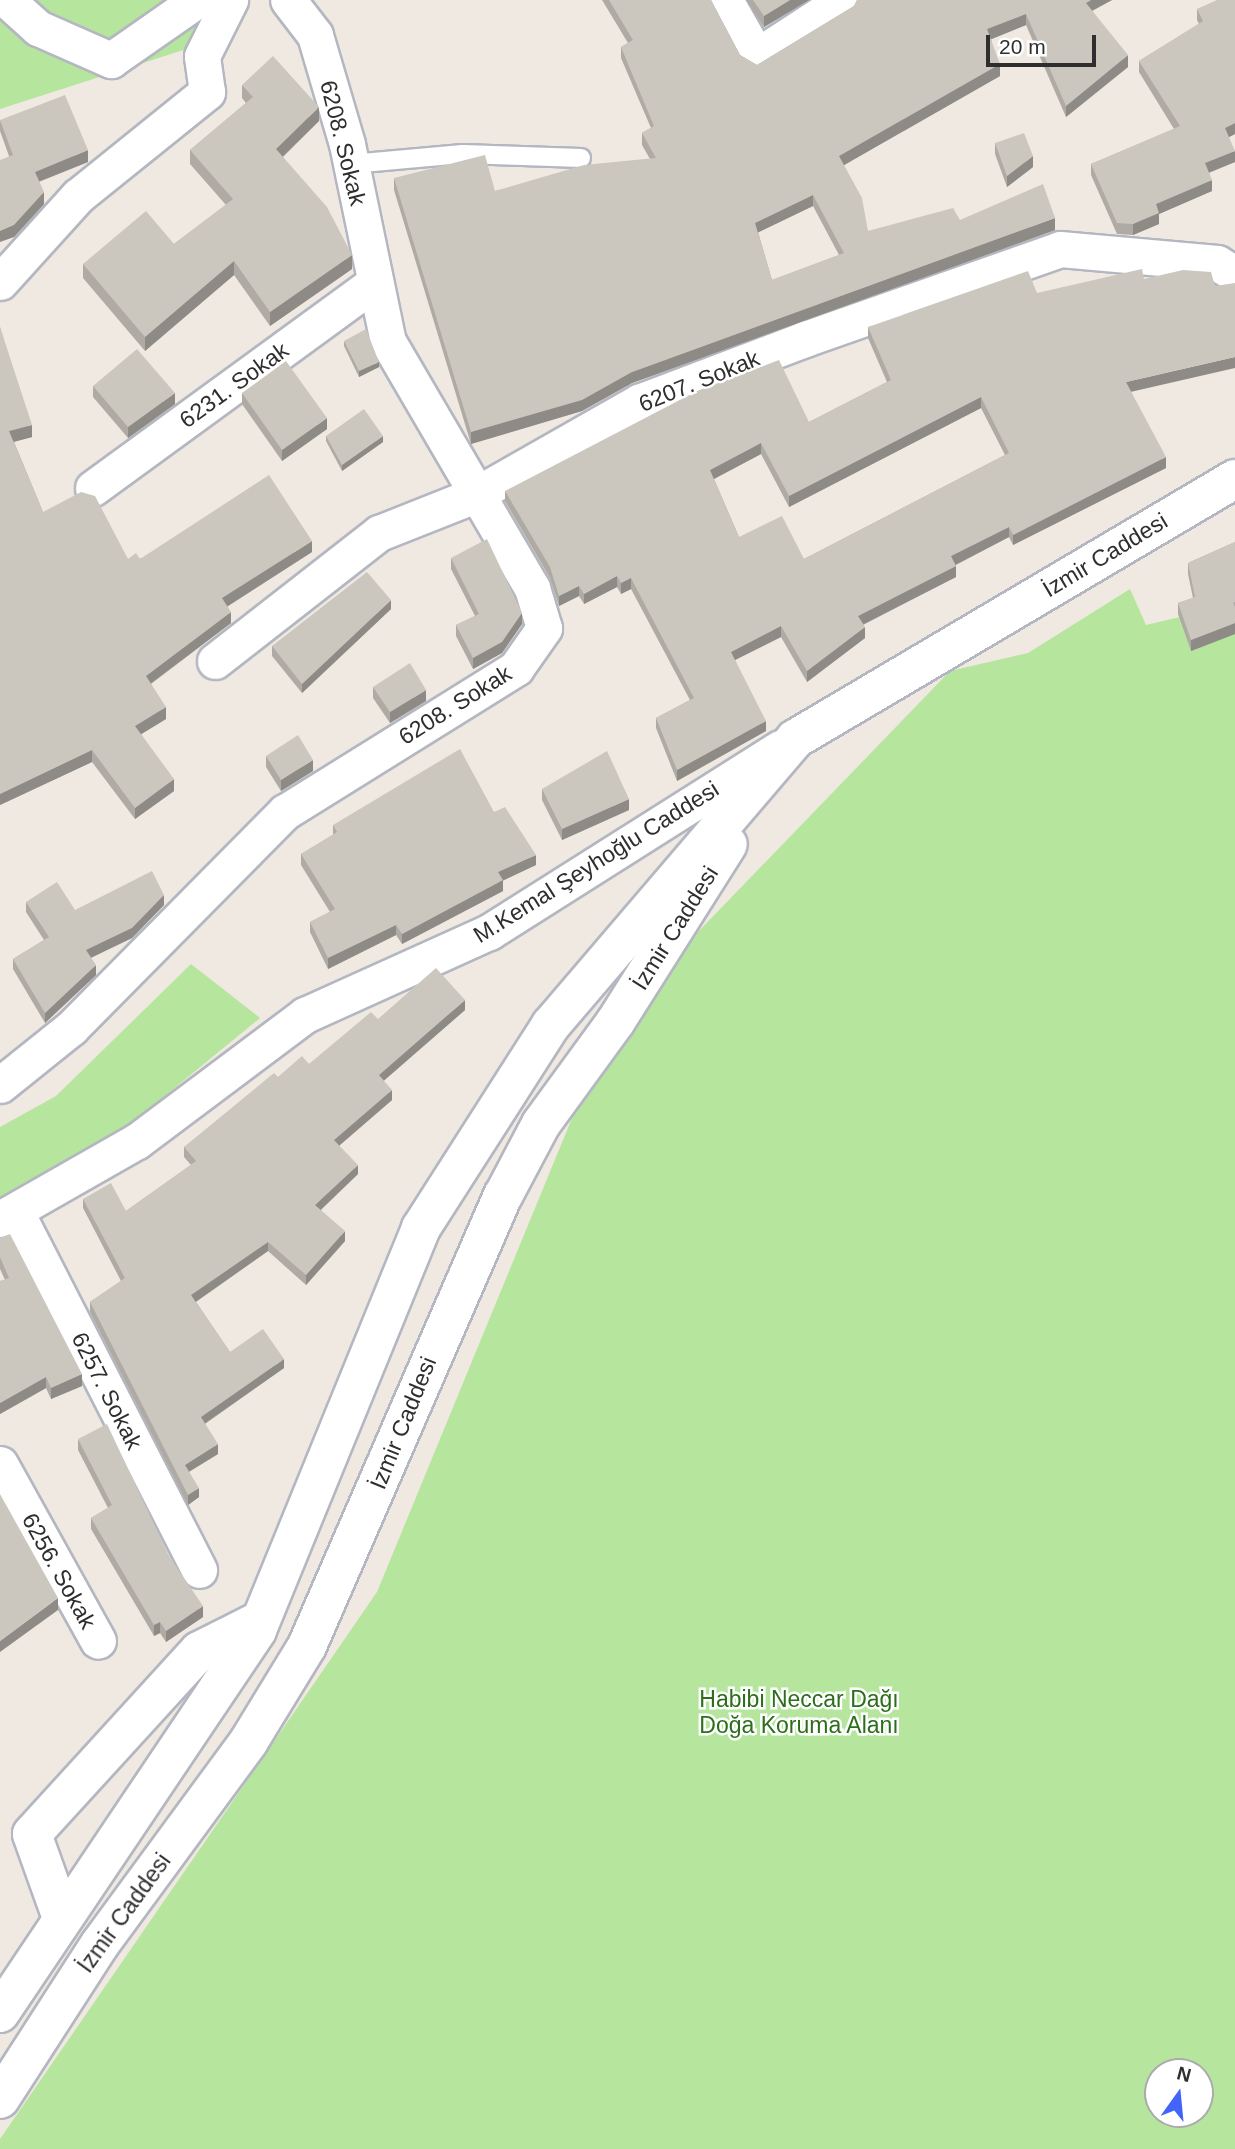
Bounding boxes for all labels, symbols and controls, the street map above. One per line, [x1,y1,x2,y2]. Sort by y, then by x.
scale bar [990,21,1100,65]
text: 20 m [999,35,1046,58]
street label: 6208. Sokak [314,78,372,208]
street label: 6231. Sokak [174,336,294,434]
street label: 6207. Sokak [635,344,763,418]
street label: İzmir Caddesi [1038,507,1172,603]
street label: 6208. Sokak [393,659,517,751]
street label: M.Kemal Şeyhoğlu Caddesi [468,775,724,949]
street label: İzmir Caddesi [626,861,724,995]
street label: 6257. Sokak [66,1328,148,1454]
street label: İzmir Caddesi [364,1353,442,1493]
street label: 6256. Sokak [16,1508,102,1634]
park label: Habibi Neccar Dağı Doğa Koruma Alanı [699,1685,899,1739]
street label: İzmir Caddesi [72,1848,176,1978]
north arrow [1144,2058,1214,2128]
text: N [1175,2062,1193,2086]

